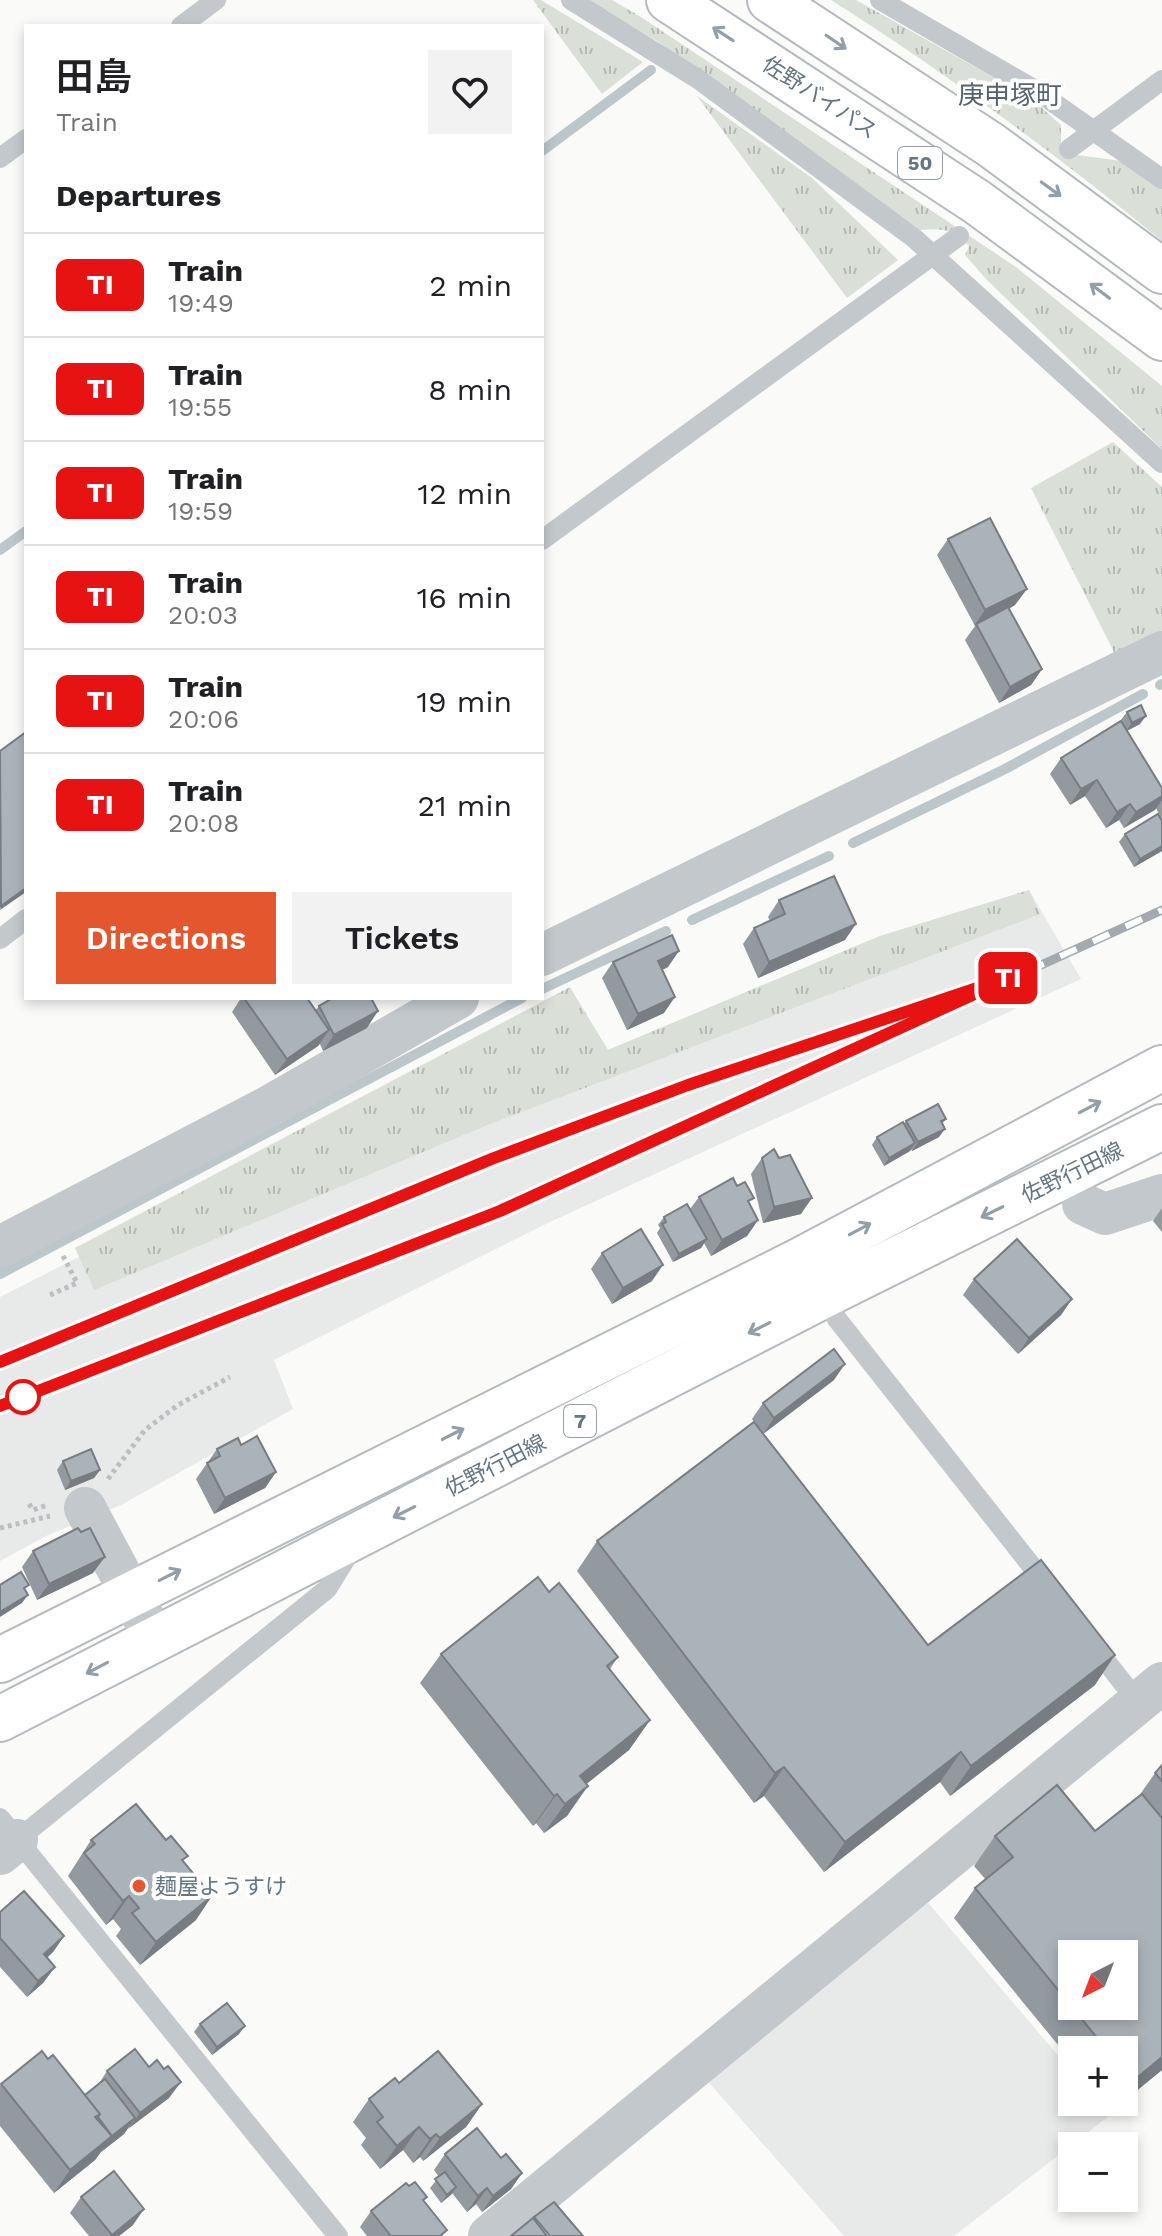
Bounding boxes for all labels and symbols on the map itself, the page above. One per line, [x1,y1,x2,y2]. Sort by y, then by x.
one-way arrow [712,26,735,42]
one-way arrow [825,33,847,50]
street label: 佐野バイパス [758,51,882,144]
district label: 庚申塚町 [958,80,1062,110]
road number: 50 [898,147,942,179]
one-way arrow [1039,180,1061,197]
one-way arrow [1090,283,1111,300]
line badge: TI [972,952,1044,1004]
one-way arrow [1077,1098,1101,1114]
street label: 佐野行田線 [1017,1137,1127,1208]
one-way arrow [980,1204,1004,1220]
one-way arrow [848,1220,871,1236]
one-way arrow [748,1321,772,1337]
unlabelled marker [6,1380,40,1414]
road number: 7 [564,1405,596,1437]
one-way arrow [440,1426,464,1441]
street label: 佐野行田線 [441,1429,550,1502]
one-way arrow [393,1505,417,1520]
one-way arrow [158,1567,182,1582]
one-way arrow [86,1660,110,1676]
place label: 麺屋ようすけ [155,1874,287,1899]
marker: 麺屋ようすけ [130,1877,148,1895]
north arrow [1058,1940,1138,2020]

